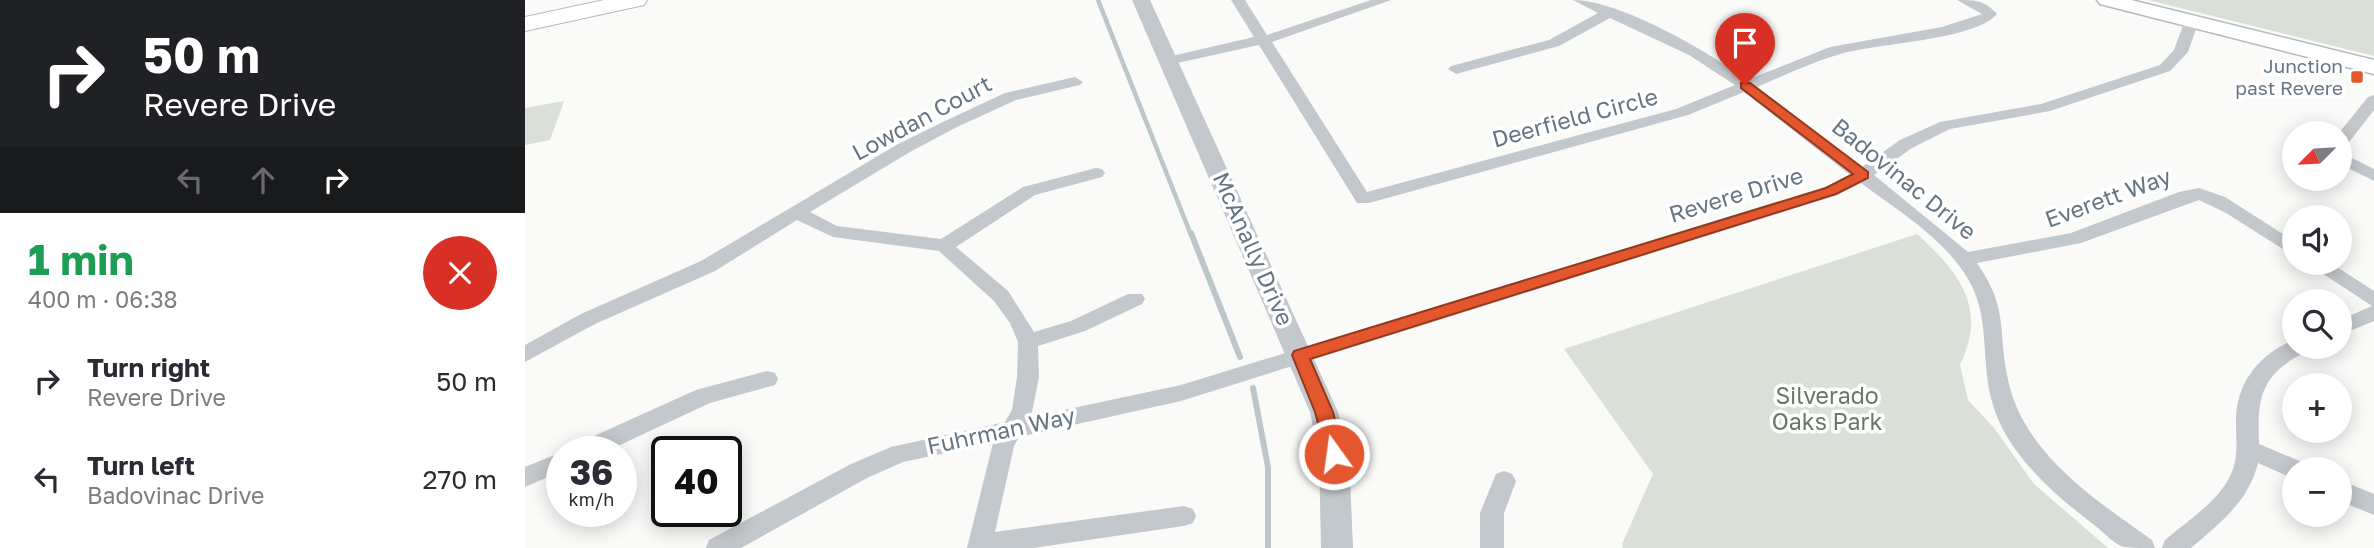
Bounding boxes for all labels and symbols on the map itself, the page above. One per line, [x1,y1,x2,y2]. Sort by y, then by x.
pin [1715,13,1775,85]
place label: Junction past Revere [2235,54,2343,99]
street label: Lowdan Court [847,69,996,166]
marker: Junction past Revere [2349,69,2365,85]
street label: Deerfield Circle [1489,81,1661,153]
street label: Badovinac Drive [1827,112,1982,245]
north arrow [2282,121,2352,191]
street label: Revere Drive [1665,160,1806,228]
street label: Everett Way [2041,161,2175,233]
street label: McAnally Drive [1208,168,1300,330]
park label: Silverado Oaks Park [1772,381,1882,435]
street label: Fuhrman Way [924,401,1077,459]
position arrow [1297,417,1371,491]
speed limit sign: 40 [651,436,742,527]

